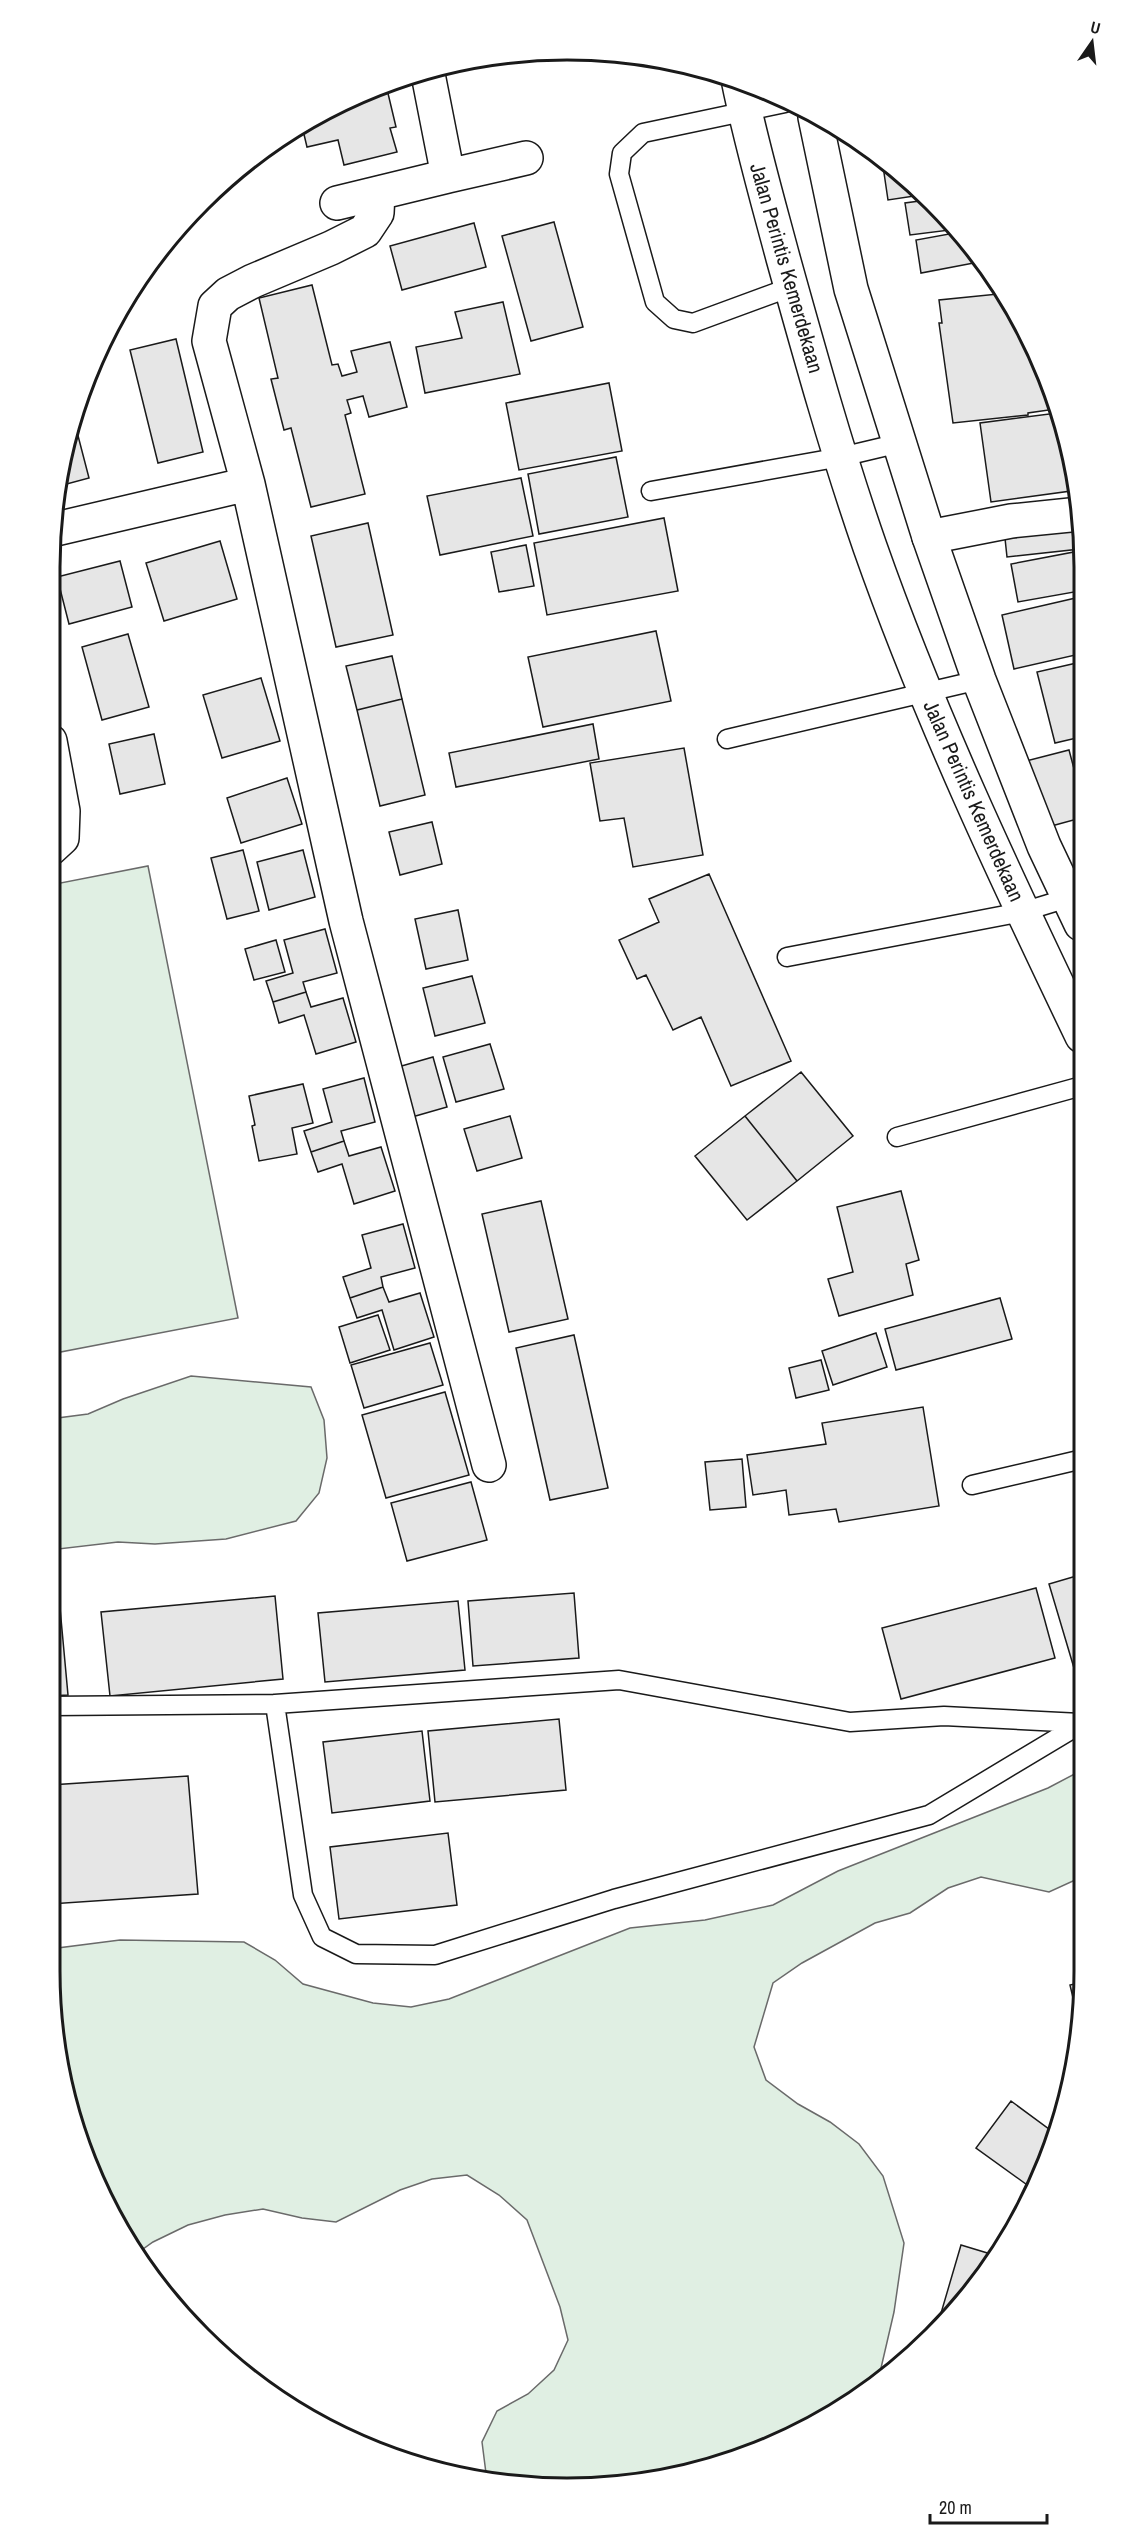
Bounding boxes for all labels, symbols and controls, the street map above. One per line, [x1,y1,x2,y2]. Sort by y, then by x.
north arrow [1062,12,1122,72]
text: U [1088,16,1103,39]
street label: Jalan Perintis Kemerdekaan [743,160,831,376]
street label: Jalan Perintis Kemerdekaan [917,696,1031,906]
scale bar [930,2487,1047,2525]
text: 20 m [939,2495,972,2520]

